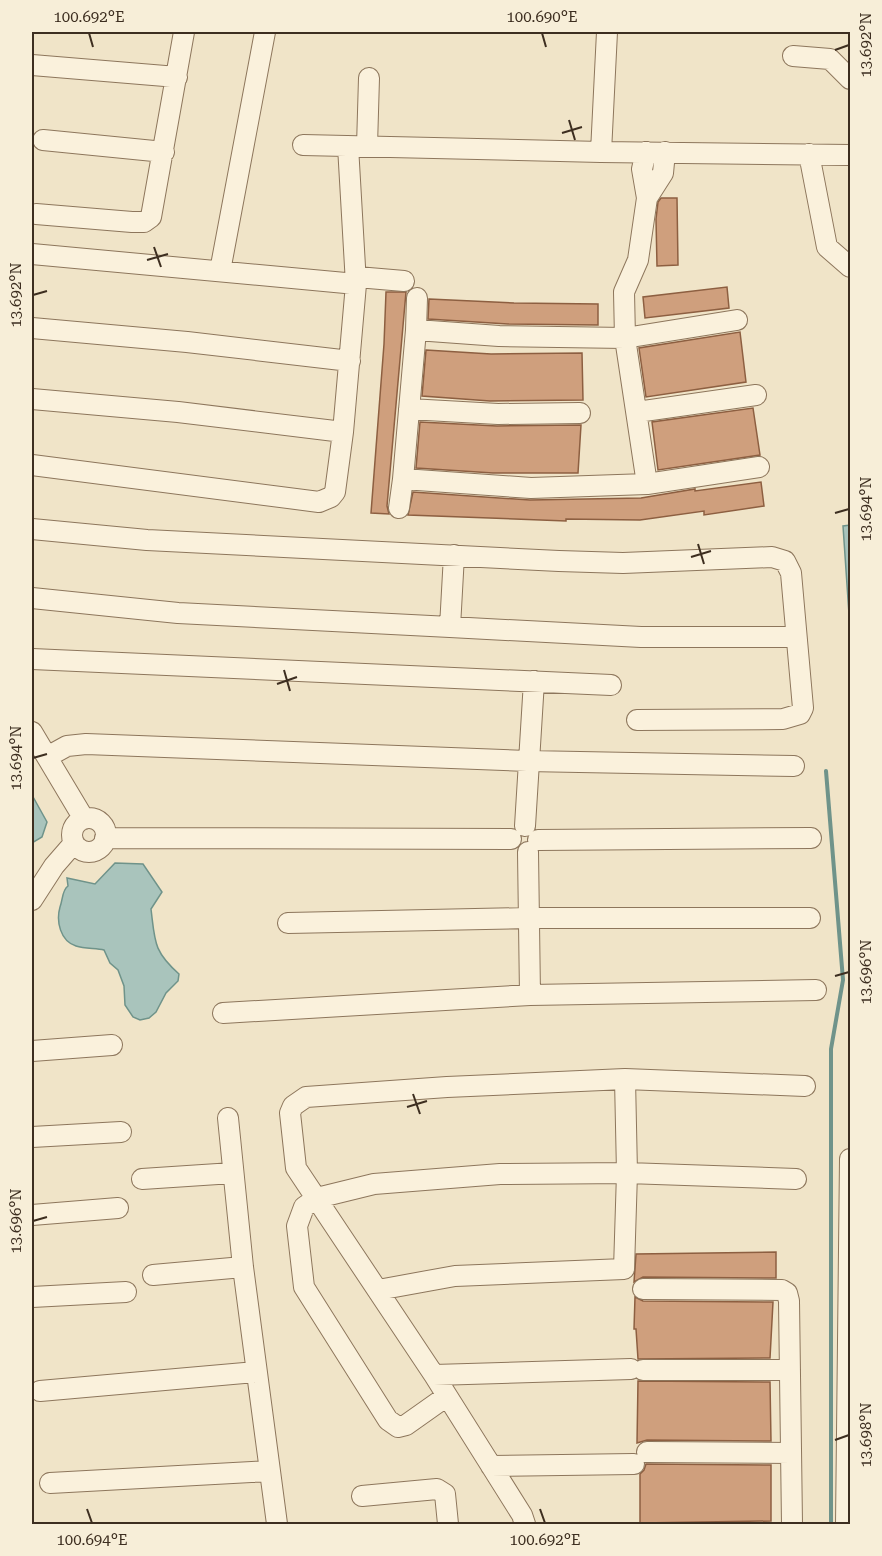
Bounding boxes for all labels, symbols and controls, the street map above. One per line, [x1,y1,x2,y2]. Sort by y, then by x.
text: 100.692°E [53,8,125,26]
text: 100.690°E [506,8,578,26]
text: 13.692°N [857,12,875,78]
text: 13.692°N [7,262,25,328]
text: 13.694°N [857,476,875,542]
text: 13.694°N [7,725,25,791]
text: 13.696°N [857,939,875,1005]
text: 13.696°N [7,1188,25,1254]
text: 13.698°N [857,1402,875,1468]
text: 100.694°E [56,1531,128,1549]
text: 100.692°E [509,1531,581,1549]

